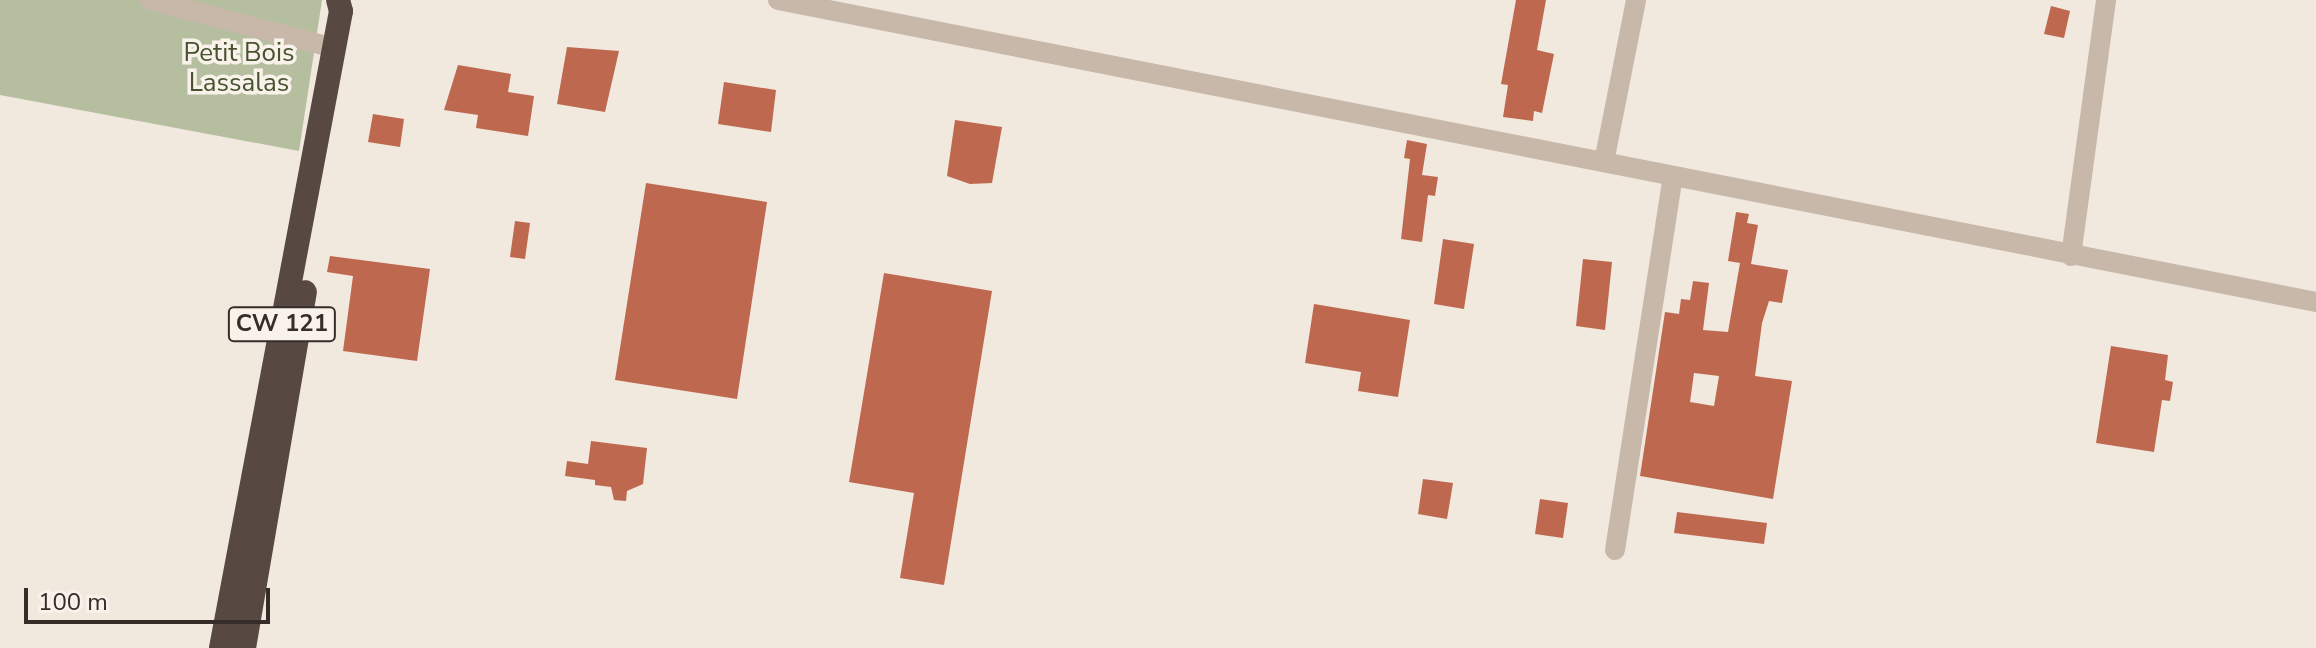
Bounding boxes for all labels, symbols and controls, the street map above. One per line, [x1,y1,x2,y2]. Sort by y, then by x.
park label: Petit Bois Lassalas [183,37,295,98]
road number: CW 121 [226,304,338,344]
scale bar [28,572,274,622]
text: 100 m [38,586,108,618]

